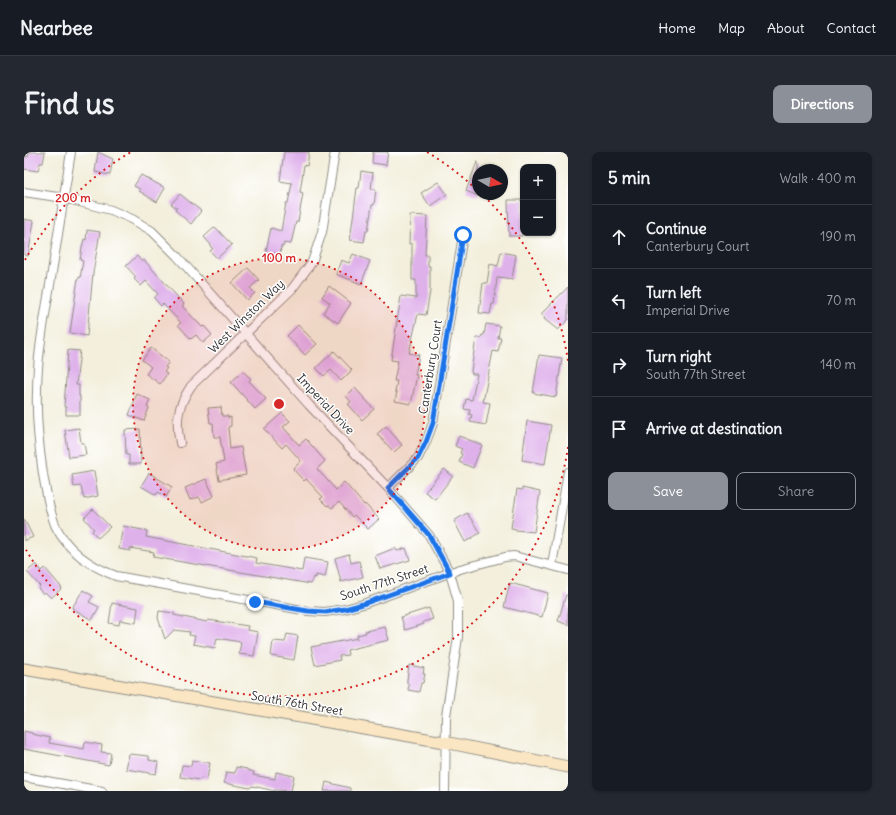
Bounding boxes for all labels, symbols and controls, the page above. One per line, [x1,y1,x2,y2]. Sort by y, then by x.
text: Nearbee [20,16,93,40]
text: Home [658,19,696,37]
text: Map [718,19,745,37]
text: About [767,19,805,37]
text: Contact [827,19,876,37]
button: Directions [773,85,872,123]
text: Find us [24,86,115,122]
north arrow [472,164,508,200]
map controls [520,164,556,236]
button: + [520,164,556,200]
text: 5 min [608,167,650,189]
text: Walk · 400 m [779,170,856,187]
text: 200 m [55,190,91,205]
button: − [520,200,556,236]
text: Continue [646,219,707,238]
route start [454,226,472,244]
icon: ahead [608,226,630,248]
text: 190 m [820,228,856,245]
text: Canterbury Court [646,238,749,255]
text: 100 m [262,250,296,265]
street label: West Winston Way [205,276,287,356]
text: Turn left [646,283,701,302]
icon: left [608,290,630,312]
text: 70 m [827,292,856,309]
text: Imperial Drive [646,302,730,319]
street label: Canterbury Court [415,319,445,415]
text: Turn right [646,347,711,366]
icon: right [608,354,630,376]
text: 140 m [820,356,856,373]
text: South 77th Street [646,366,746,383]
street label: Imperial Drive [294,371,358,437]
centre of rings [272,397,286,411]
icon: arrive [608,418,630,440]
text: Arrive at destination [646,419,782,438]
button: Save [608,472,728,510]
button: Share [736,472,856,510]
street label: South 77th Street [338,561,430,603]
route end [246,593,264,611]
street label: South 76th Street [250,688,344,718]

